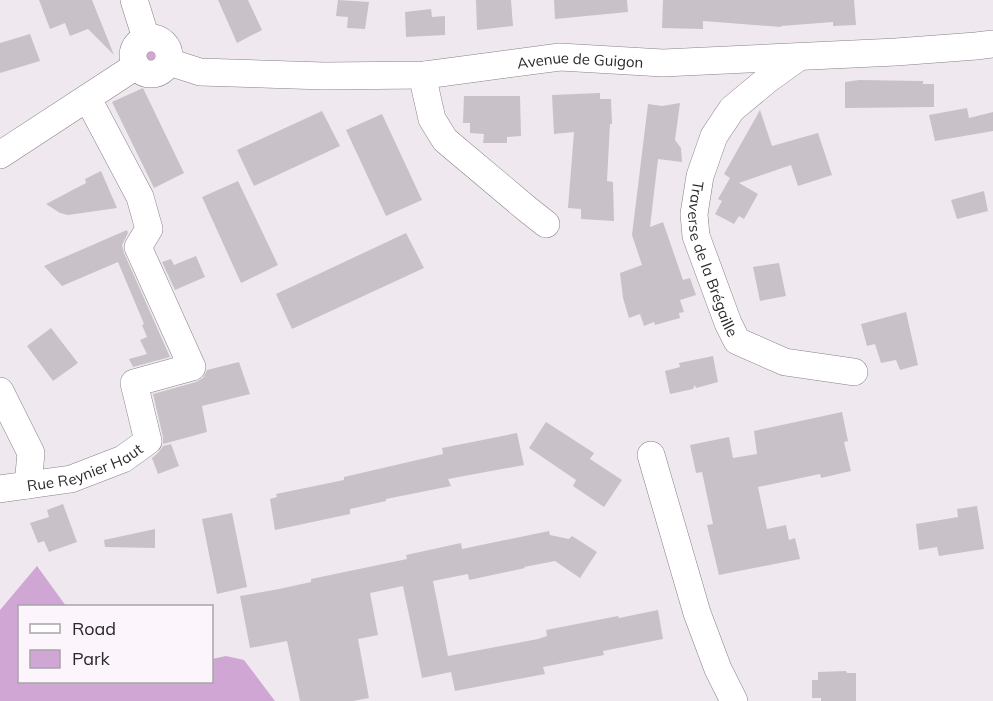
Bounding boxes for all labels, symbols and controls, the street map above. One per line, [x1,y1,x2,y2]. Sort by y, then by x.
street label: Avenue de Guigon [516,47,644,72]
street label: Traverse de la Brégaille [684,180,743,340]
street label: Rue Reynier Haut [26,439,146,495]
legend [18,605,213,683]
text: Road [72,617,116,640]
text: Park [72,647,111,670]

